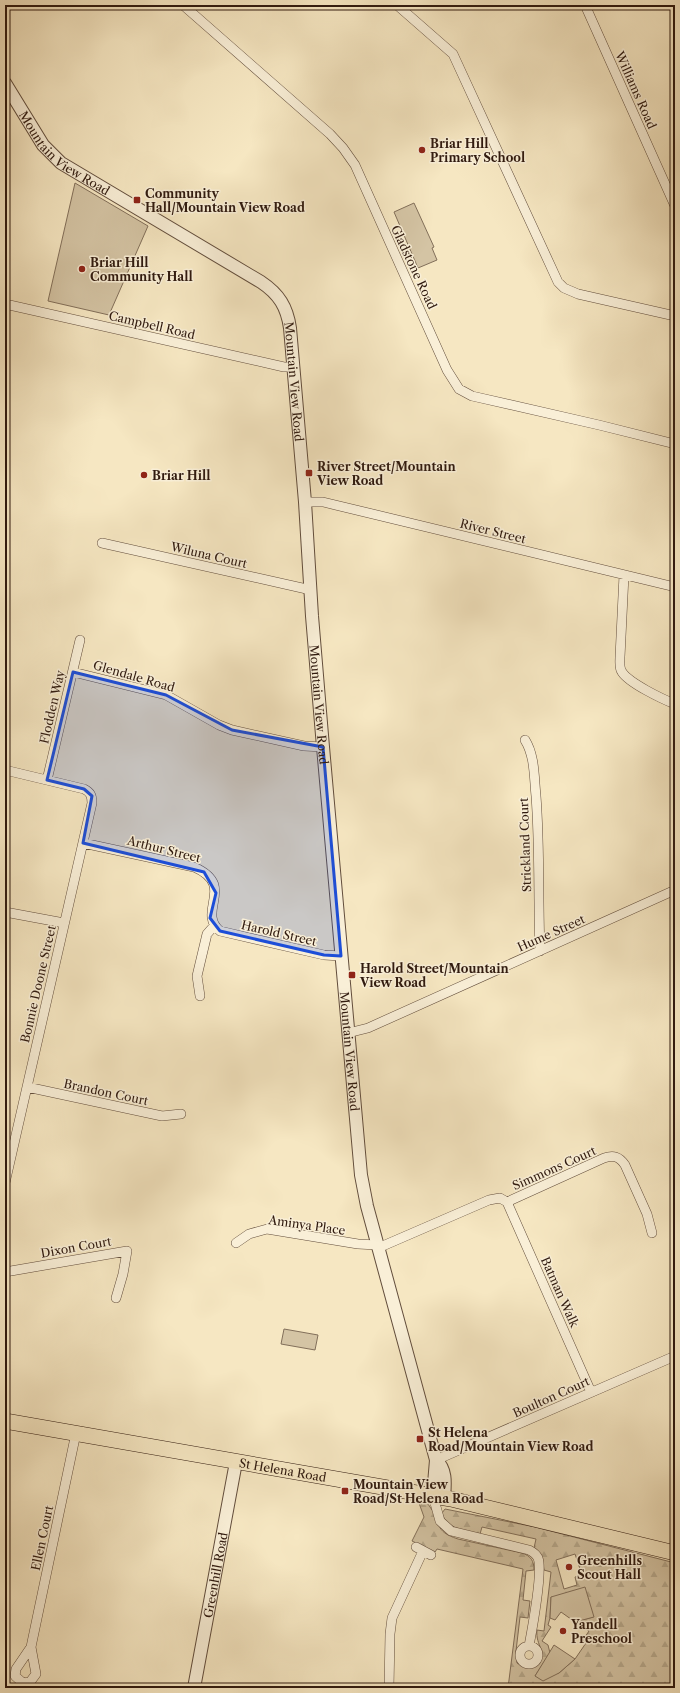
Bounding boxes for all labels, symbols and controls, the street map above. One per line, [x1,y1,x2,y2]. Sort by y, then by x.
street label: Williams Road [612,48,660,132]
street label: Mountain View Road [16,108,113,198]
place label: Briar Hill Primary School [430,136,525,165]
marker: Briar Hill Primary School [417,145,427,155]
place label: Community Hall/Mountain View Road [145,186,305,215]
marker: Community Hall/Mountain View Road [132,195,142,205]
street label: Gladstone Road [388,223,440,312]
place label: Briar Hill Community Hall [90,255,193,284]
marker: Briar Hill Community Hall [77,264,87,274]
street label: Campbell Road [107,308,197,342]
street label: Mountain View Road [282,321,307,443]
place label: River Street/Mountain View Road [316,459,457,488]
place label: Briar Hill [152,468,210,483]
marker: River Street/Mountain View Road [304,468,314,478]
marker: Briar Hill [139,470,149,480]
street label: River Street [459,516,528,547]
street label: Wiluna Court [168,539,249,571]
street label: Mountain View Road [307,644,332,766]
street label: Glendale Road [91,657,177,695]
street label: Flodden Way [36,668,68,745]
street label: Strickland Court [516,797,534,893]
street label: Arthur Street [125,832,203,866]
street label: Hume Street [515,911,588,955]
street label: Harold Street [240,917,319,949]
street label: Bonnie Doone Street [17,923,59,1044]
place label: Harold Street/Mountain View Road [359,961,510,990]
marker: Harold Street/Mountain View Road [347,970,357,980]
street label: Mountain View Road [337,991,363,1112]
street label: Brandon Court [62,1076,150,1108]
street label: Simmons Court [510,1143,599,1193]
street label: Aminya Place [267,1212,347,1238]
street label: Dixon Court [40,1233,113,1261]
street label: Batman Walk [538,1254,583,1331]
street label: Boulton Court [510,1373,592,1421]
place label: St Helena Road/Mountain View Road [428,1425,594,1454]
marker: St Helena Road/Mountain View Road [415,1434,425,1444]
street label: St Helena Road [238,1455,328,1485]
place label: Mountain View Road/St Helena Road [353,1477,484,1506]
marker: Mountain View Road/St Helena Road [340,1486,350,1496]
street label: Ellen Court [28,1503,56,1572]
street label: Greenhill Road [200,1530,230,1619]
place label: Greenhills Scout Hall [577,1553,642,1582]
marker: Greenhills Scout Hall [564,1562,574,1572]
place label: Yandell Preschool [570,1617,632,1646]
marker: Yandell Preschool [558,1626,568,1636]

